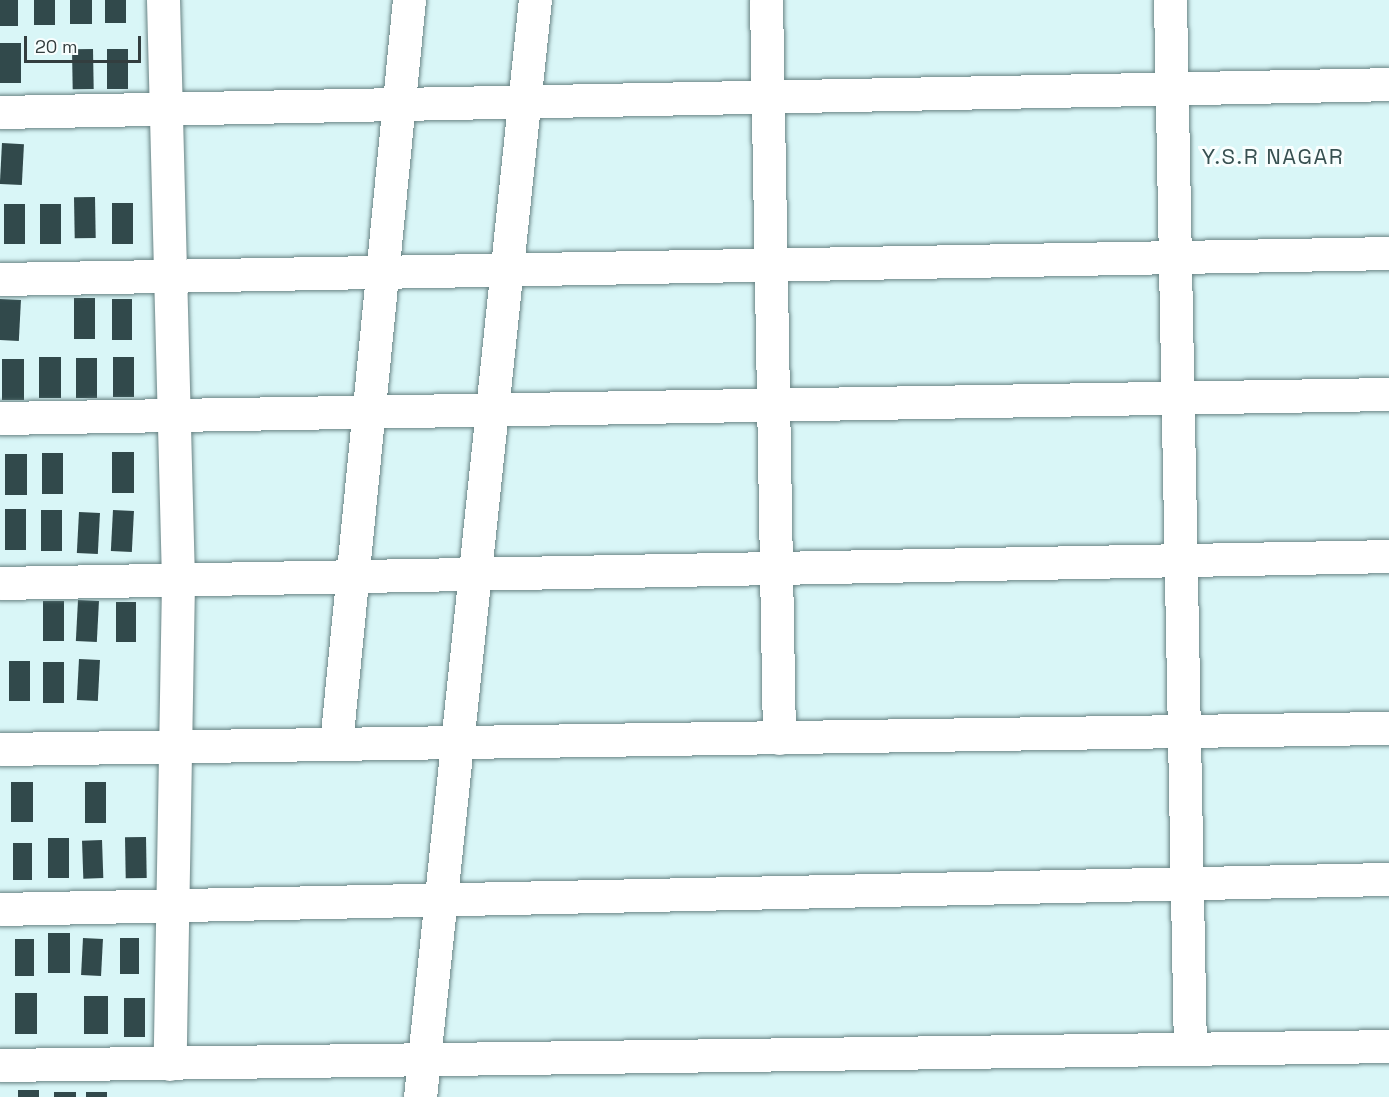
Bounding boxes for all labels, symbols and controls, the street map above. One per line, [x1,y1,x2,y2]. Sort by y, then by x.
scale bar [27,24,144,62]
text: 20 m [35,35,78,58]
district label: Y.S.R NAGAR [1202,144,1344,170]

